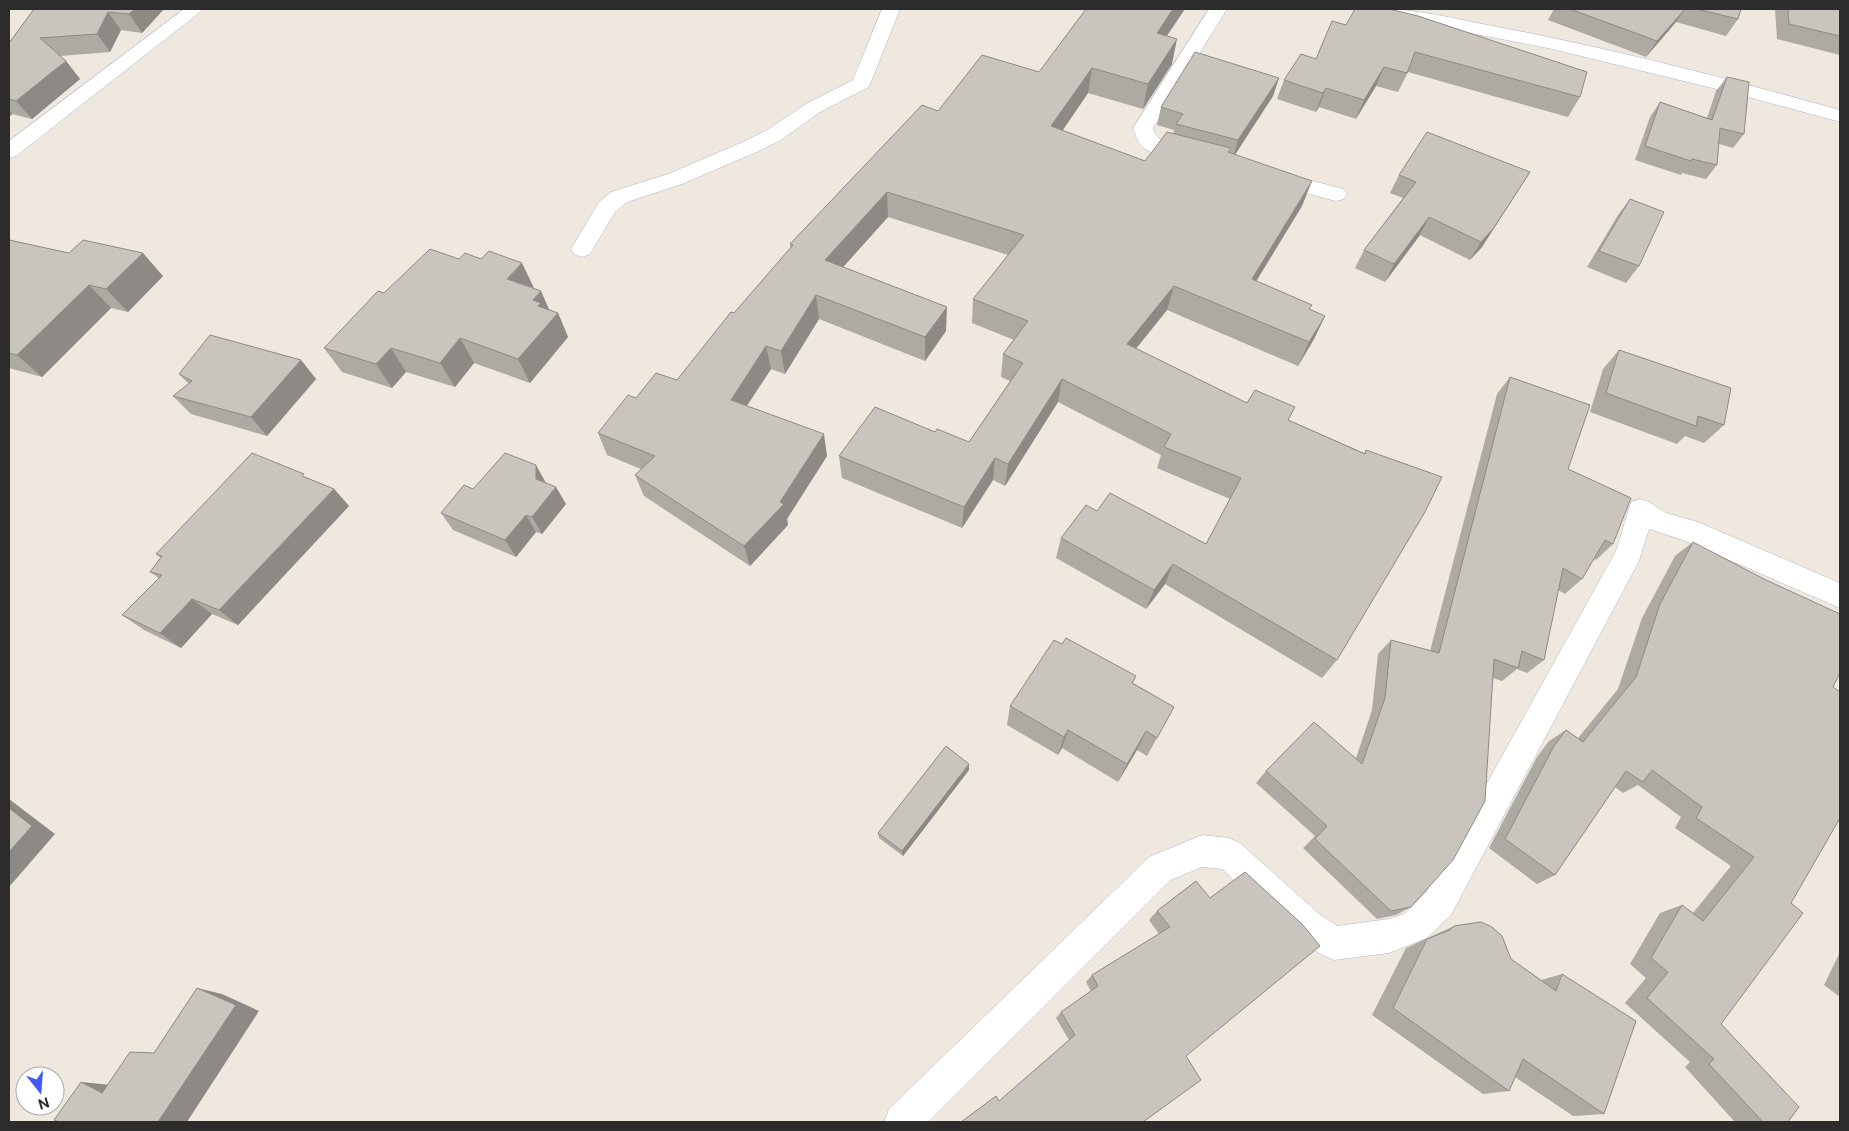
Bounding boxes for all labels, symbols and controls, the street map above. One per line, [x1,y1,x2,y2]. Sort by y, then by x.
north arrow [15,1066,65,1116]
text: N [36,1094,51,1113]

